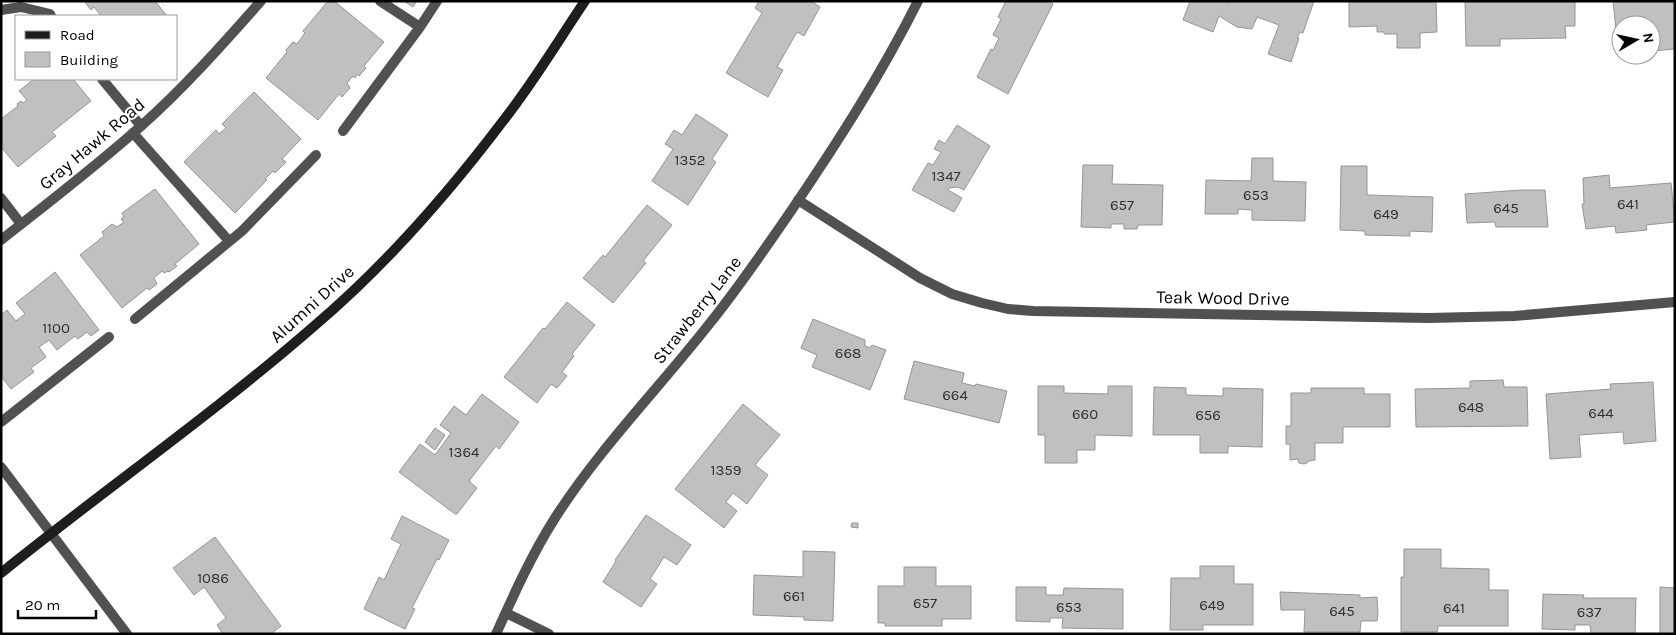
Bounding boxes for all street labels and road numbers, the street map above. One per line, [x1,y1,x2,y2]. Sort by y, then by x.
street label: Gray Hawk Road [35,93,149,195]
street label: Strawberry Lane [648,252,746,368]
street label: Alumni Drive [265,260,359,348]
street label: Teak Wood Drive [1156,286,1290,310]

